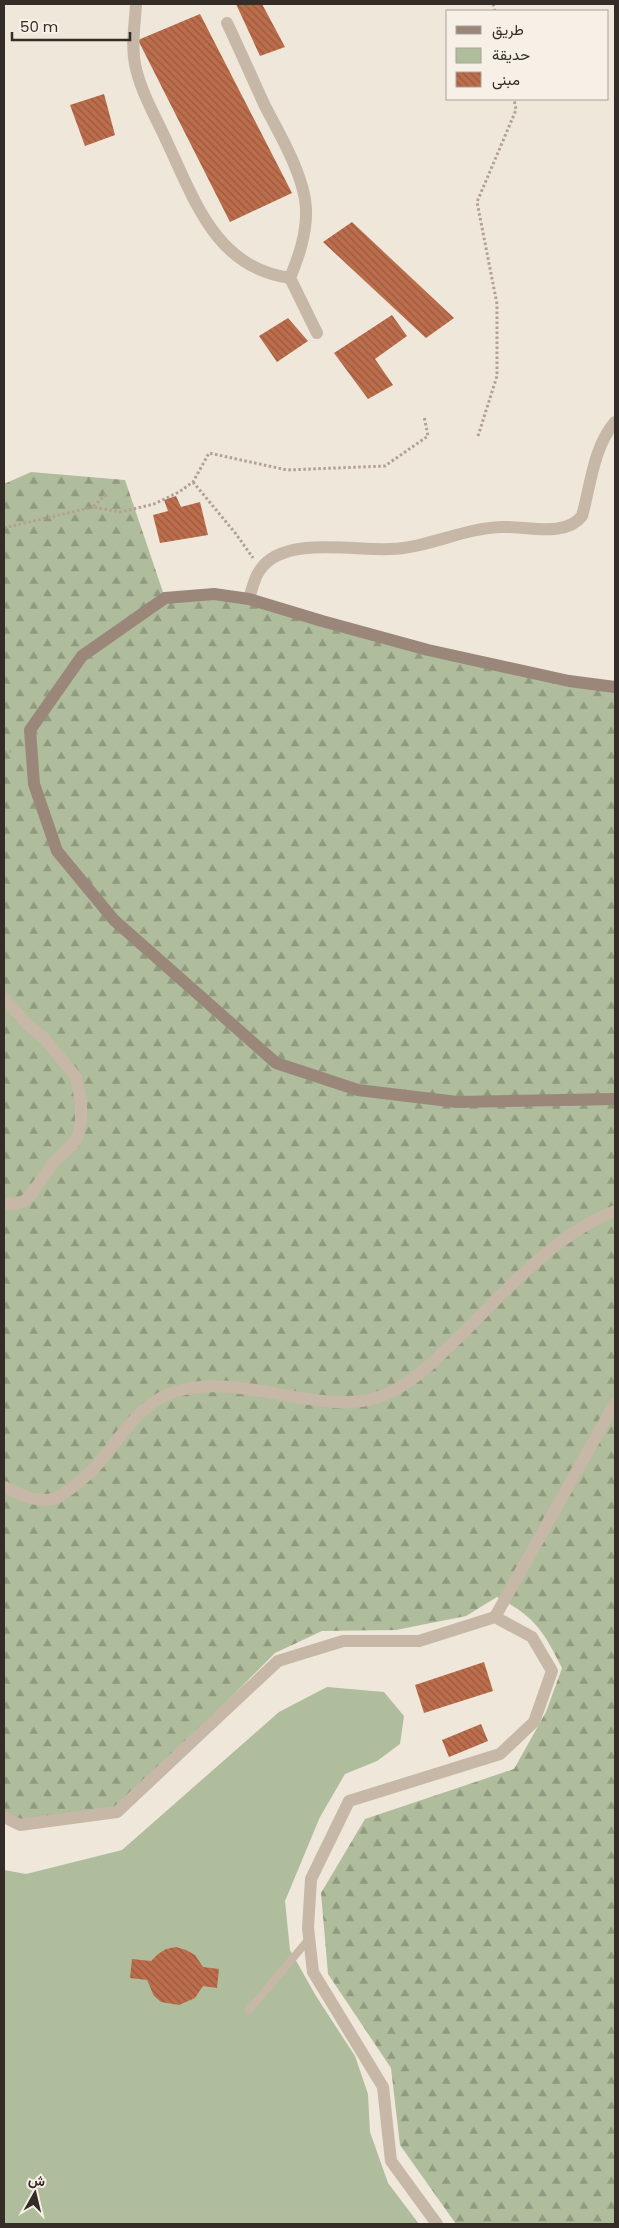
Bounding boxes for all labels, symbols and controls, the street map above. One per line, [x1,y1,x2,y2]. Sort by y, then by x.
scale bar [12,10,130,42]
legend [446,10,609,100]
text: 50 m [20,16,58,37]
text: طريق [492,19,524,40]
text: حديقة [492,44,530,65]
text: مبنى [492,69,520,90]
north arrow [10,2168,60,2218]
text: ش [27,2169,47,2191]

